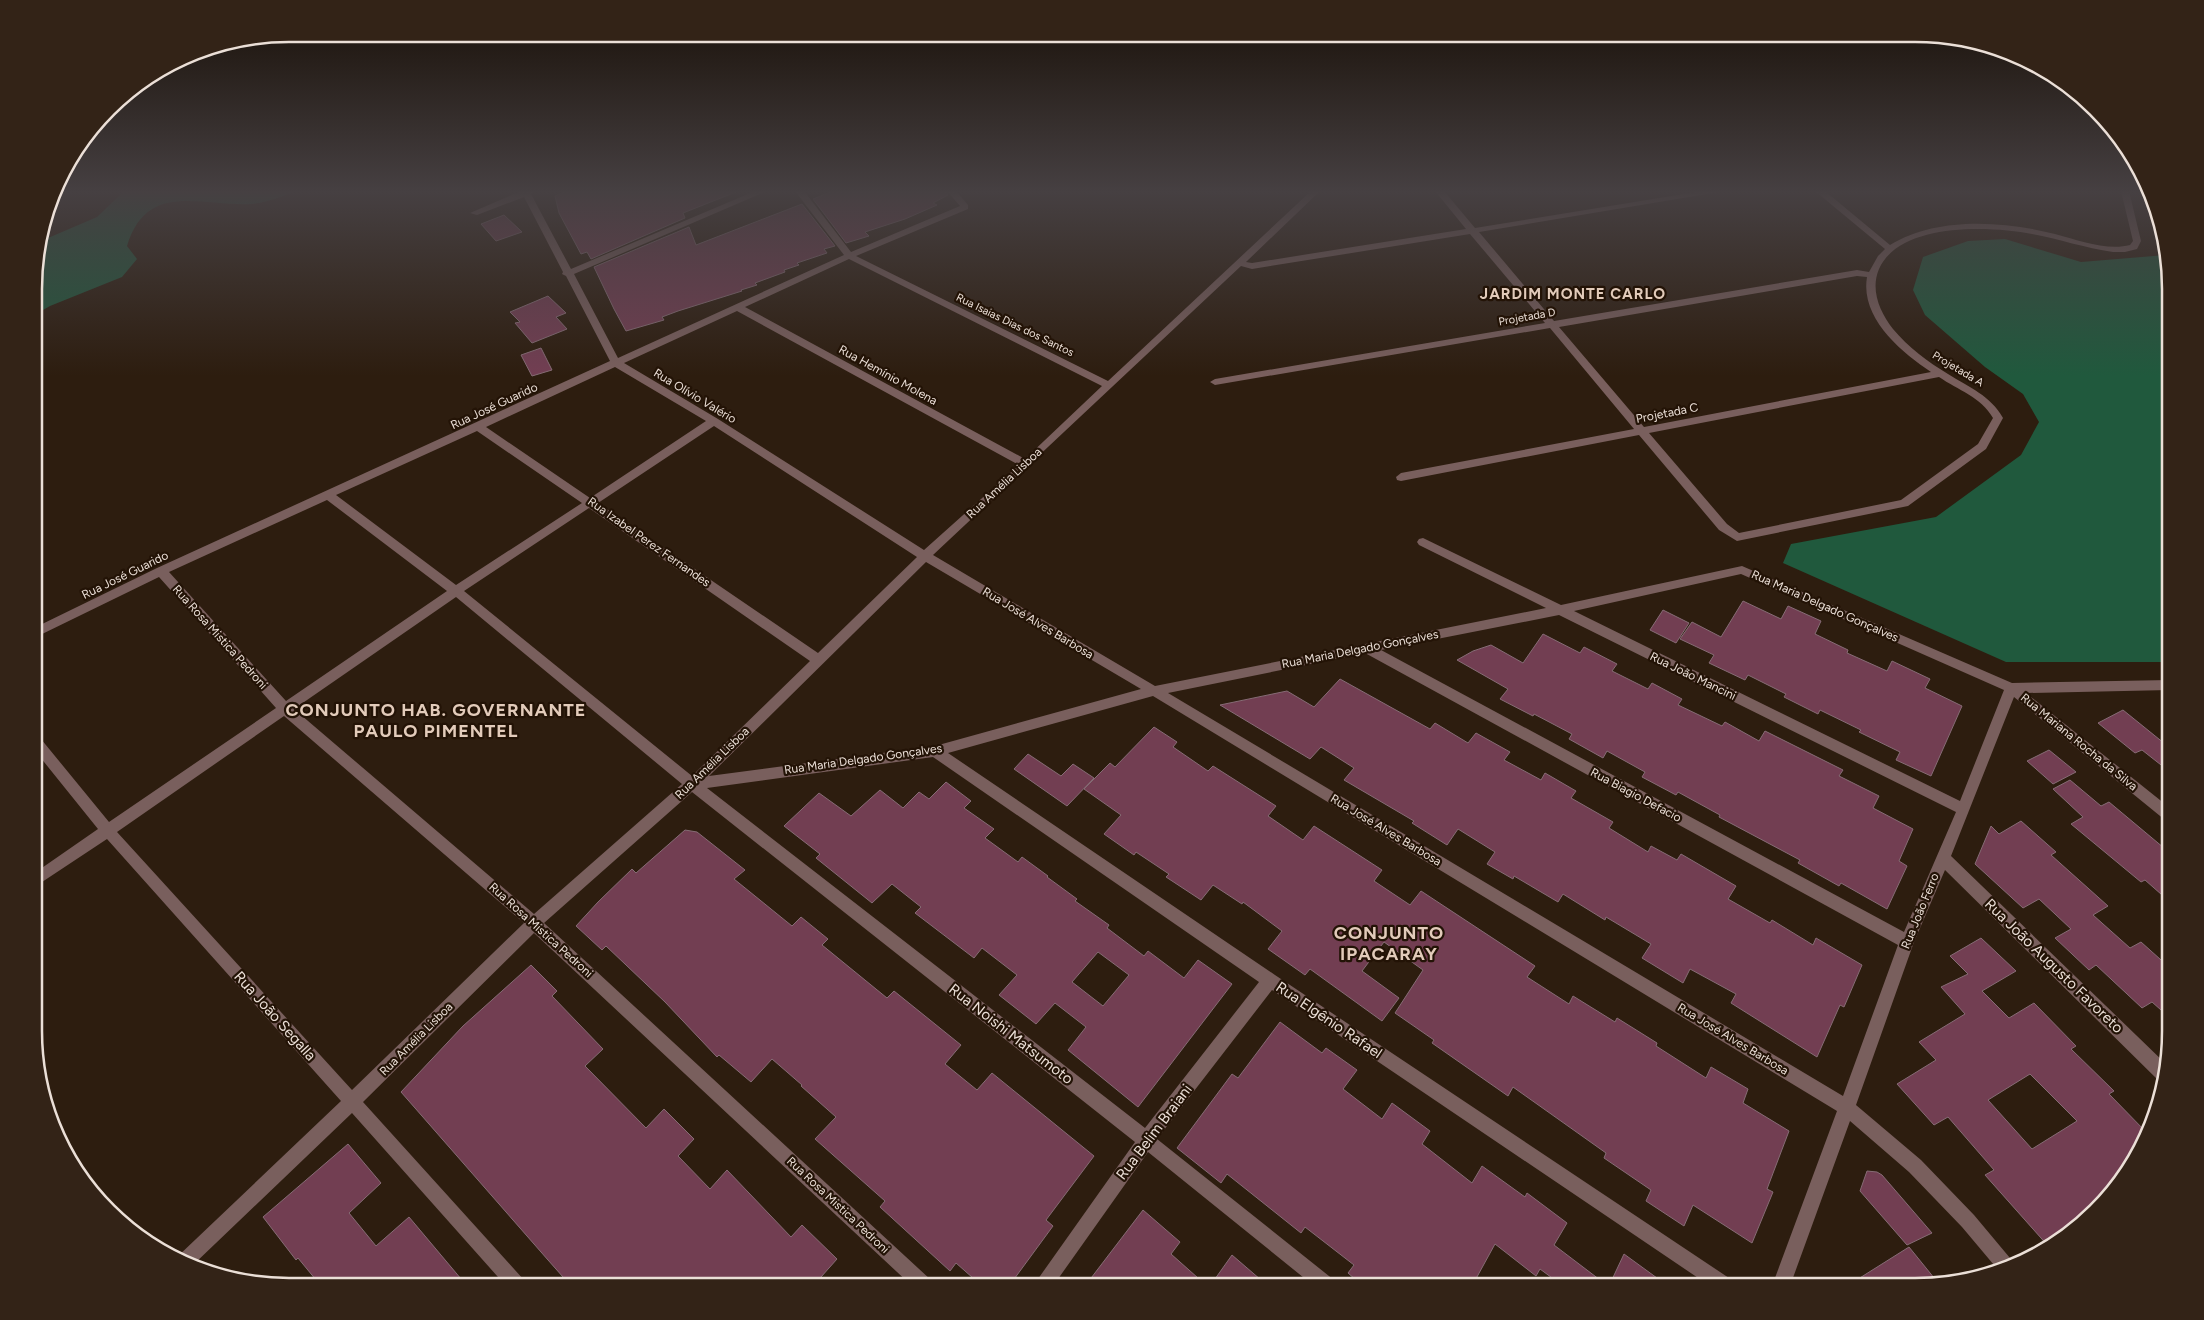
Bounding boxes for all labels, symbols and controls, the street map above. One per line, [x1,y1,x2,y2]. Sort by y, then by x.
district label: JARDIM MONTE CARLO [1480,285,1666,303]
street label: Rua Isaias Dias dos Santos [954,291,1076,359]
street label: Projetada D [1498,306,1557,328]
street label: Rua Hemínio Molena [836,342,940,408]
street label: Projetada A [1930,349,1986,390]
street label: Rua Olívio Valério [651,366,739,426]
street label: Rua José Guarido [448,380,540,432]
street label: Projetada C [1635,400,1700,426]
street label: Rua Amélia Lisboa [964,445,1044,521]
street label: Rua Izabel Perez Fernandes [585,494,713,590]
street label: Rua José Guarido [80,548,170,602]
street label: Rua Maria Delgado Gonçalves [1749,567,1901,645]
street label: Rua Rosa Mistica Pedroni [170,582,270,692]
street label: Rua José Alves Barbosa [980,584,1096,662]
street label: Rua Maria Delgado Gonçalves [1280,627,1440,671]
street label: Rua João Mancini [1648,649,1738,703]
street label: Rua Mariana Rocha da Silva [2018,691,2140,793]
district label: CONJUNTO HAB. GOVERNANTE PAULO PIMENTEL [286,699,586,742]
street label: Rua Amélia Lisboa [672,724,752,802]
street label: Rua Maria Delgado Gonçalves [783,741,943,777]
street label: Rua Biagio Defacio [1588,765,1684,825]
street label: Rua José Alves Barbosa [1328,791,1444,869]
street label: Rua João Ferro [1898,871,1942,951]
street label: Rua Rosa Mistica Pedroni [486,880,596,980]
street label: Rua João Augusto Favoreto [1981,895,2127,1037]
district label: CONJUNTO IPACARAY [1334,922,1444,965]
street label: Rua João Segalla [230,968,320,1064]
street label: Rua Elgênio Rafael [1272,978,1386,1062]
street label: Rua Noishi Matsumoto [945,980,1077,1088]
street label: Rua Amélia Lisboa [377,1000,455,1078]
street label: Rua José Alves Barbosa [1675,1000,1791,1078]
street label: Rua Belim Braiani [1112,1081,1196,1183]
street label: Rua Rosa Mistica Pedroni [784,1154,892,1256]

